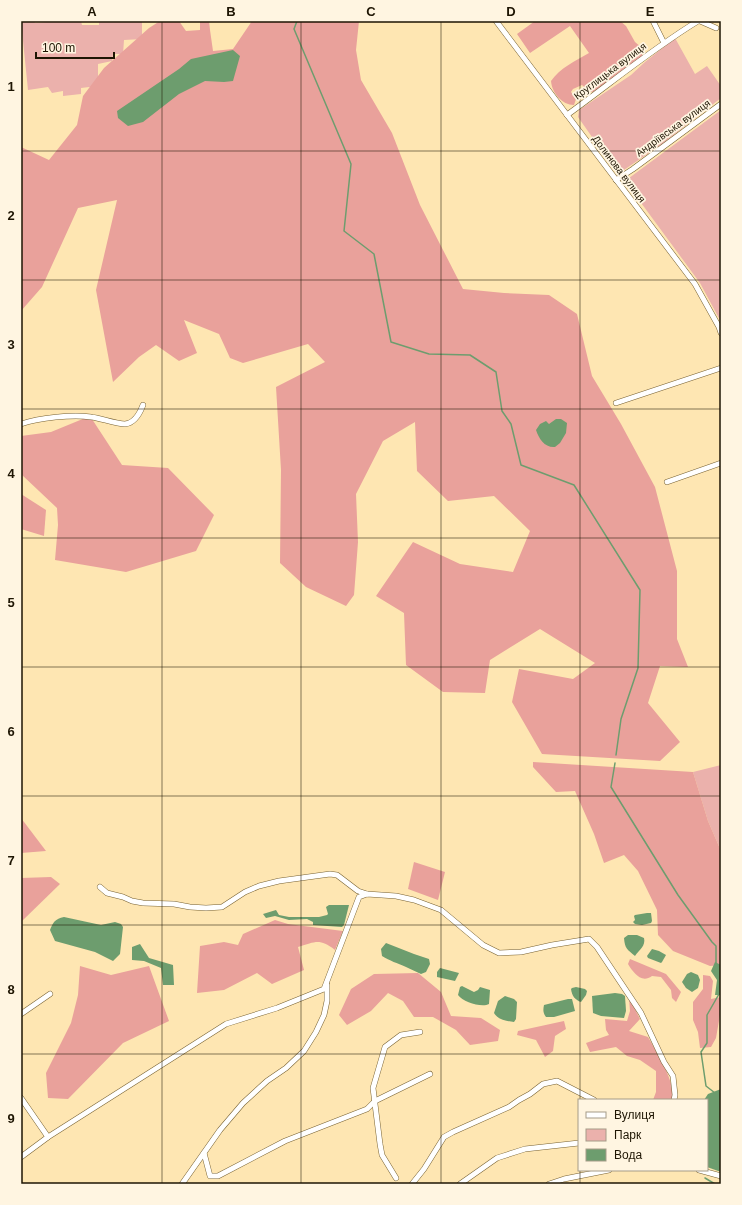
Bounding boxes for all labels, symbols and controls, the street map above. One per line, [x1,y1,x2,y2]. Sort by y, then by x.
text: A [87,4,97,19]
text: B [226,4,236,19]
text: C [366,4,376,19]
text: D [506,4,516,19]
text: E [646,4,655,19]
scale bar [36,34,114,60]
street label: Круглицька вулиця [572,40,648,102]
text: 100 m [42,41,75,55]
text: 1 [7,79,15,94]
street label: Андріївська вулиця [634,97,712,159]
street label: Долинова вулиця [590,133,648,205]
text: 2 [7,208,15,223]
text: 3 [7,337,15,352]
text: 4 [7,466,15,481]
text: 5 [7,595,15,610]
text: 6 [7,724,15,739]
text: 7 [7,853,15,868]
text: 8 [7,982,15,997]
legend [578,1099,708,1171]
text: Вулиця [614,1108,655,1122]
text: 9 [7,1111,15,1126]
text: Парк [614,1128,642,1142]
text: Вода [614,1148,642,1162]

